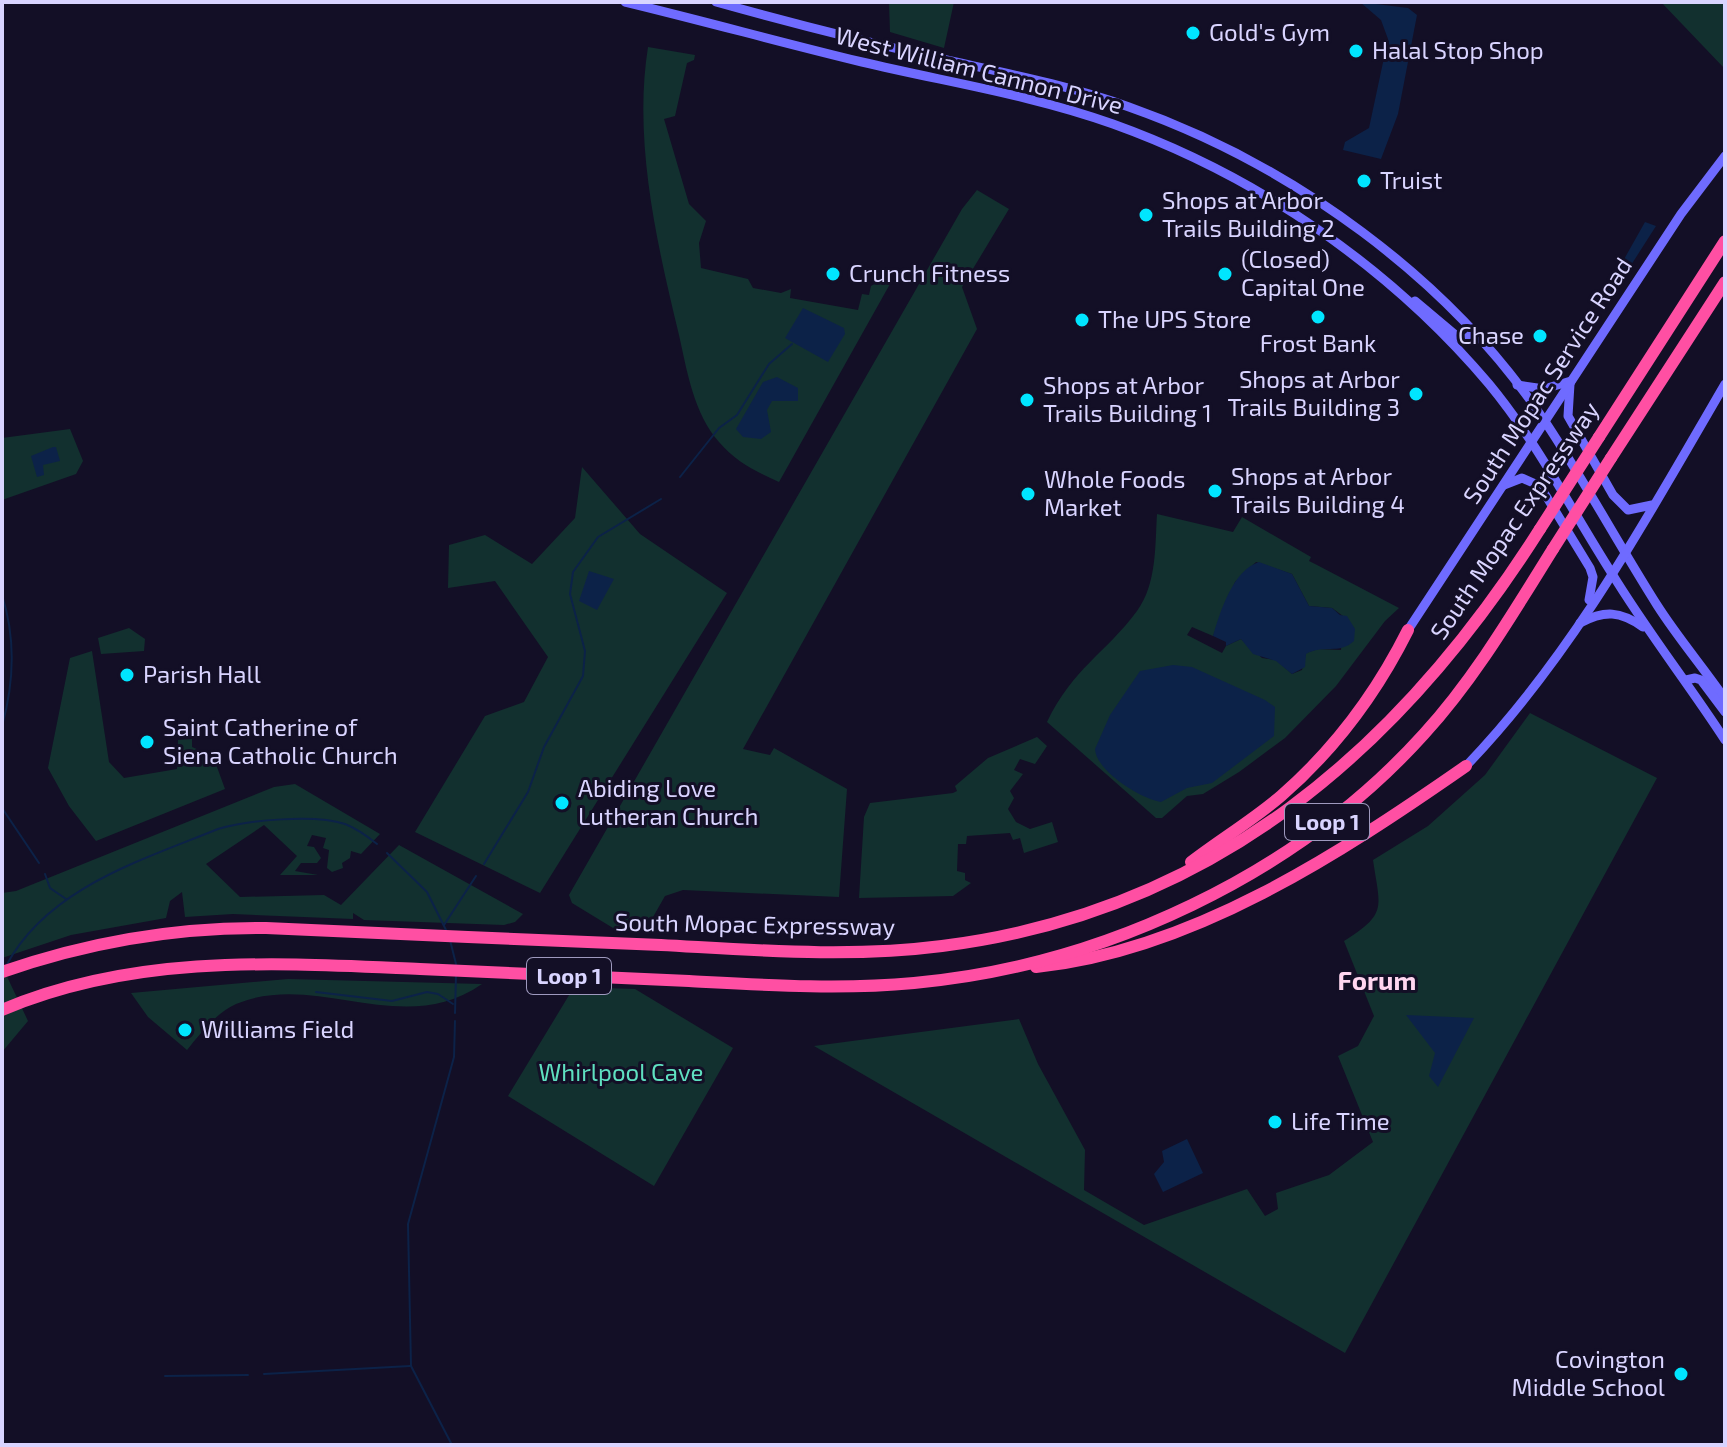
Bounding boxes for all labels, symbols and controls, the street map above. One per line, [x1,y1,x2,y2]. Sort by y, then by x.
place label: Gold's Gym [1209,17,1330,46]
street label: West William Cannon Drive [833,20,1126,119]
marker: Gold's Gym [1184,24,1202,42]
place label: Halal Stop Shop [1372,35,1544,64]
marker: Halal Stop Shop [1347,42,1365,60]
place label: Truist [1380,165,1442,194]
marker: Truist [1355,172,1373,190]
place label: Shops at Arbor Trails Building 2 [1162,185,1335,242]
marker: Shops at Arbor Trails Building 2 [1137,206,1155,224]
place label: (Closed) Capital One [1241,244,1365,301]
street label: South Mopac Service Road [1456,252,1637,509]
place label: Crunch Fitness [849,258,1010,287]
marker: Crunch Fitness [824,265,842,283]
marker: (Closed) Capital One [1216,265,1234,283]
place label: The UPS Store [1098,304,1251,333]
marker: Frost Bank [1309,308,1327,326]
marker: The UPS Store [1073,311,1091,329]
place label: Chase [1458,320,1524,349]
marker: Chase [1531,327,1549,345]
place label: Frost Bank [1260,328,1376,357]
place label: Shops at Arbor Trails Building 3 [1227,364,1400,421]
place label: Shops at Arbor Trails Building 1 [1043,370,1212,427]
marker: Shops at Arbor Trails Building 3 [1407,385,1425,403]
marker: Shops at Arbor Trails Building 1 [1018,391,1036,409]
street label: South Mopac Expressway [1423,396,1604,644]
place label: Shops at Arbor Trails Building 4 [1231,461,1405,518]
place label: Whole Foods Market [1044,464,1185,521]
marker: Shops at Arbor Trails Building 4 [1206,482,1224,500]
marker: Whole Foods Market [1019,485,1037,503]
place label: Parish Hall [143,659,261,688]
marker: Parish Hall [118,666,136,684]
place label: Saint Catherine of Siena Catholic Church [163,712,398,769]
marker: Saint Catherine of Siena Catholic Church [138,733,156,751]
place label: Abiding Love Lutheran Church [578,773,758,830]
marker: Abiding Love Lutheran Church [553,794,571,812]
road number: Loop 1 [1285,804,1369,840]
street label: South Mopac Expressway [615,907,896,940]
road number: Loop 1 [527,958,611,994]
district label: Forum [1338,964,1416,995]
place label: Williams Field [201,1014,354,1043]
marker: Williams Field [176,1021,194,1039]
park label: Whirlpool Cave [539,1057,703,1086]
place label: Life Time [1291,1106,1390,1135]
marker: Life Time [1266,1113,1284,1131]
place label: Covington Middle School [1512,1344,1665,1401]
marker: Covington Middle School [1672,1365,1690,1383]

